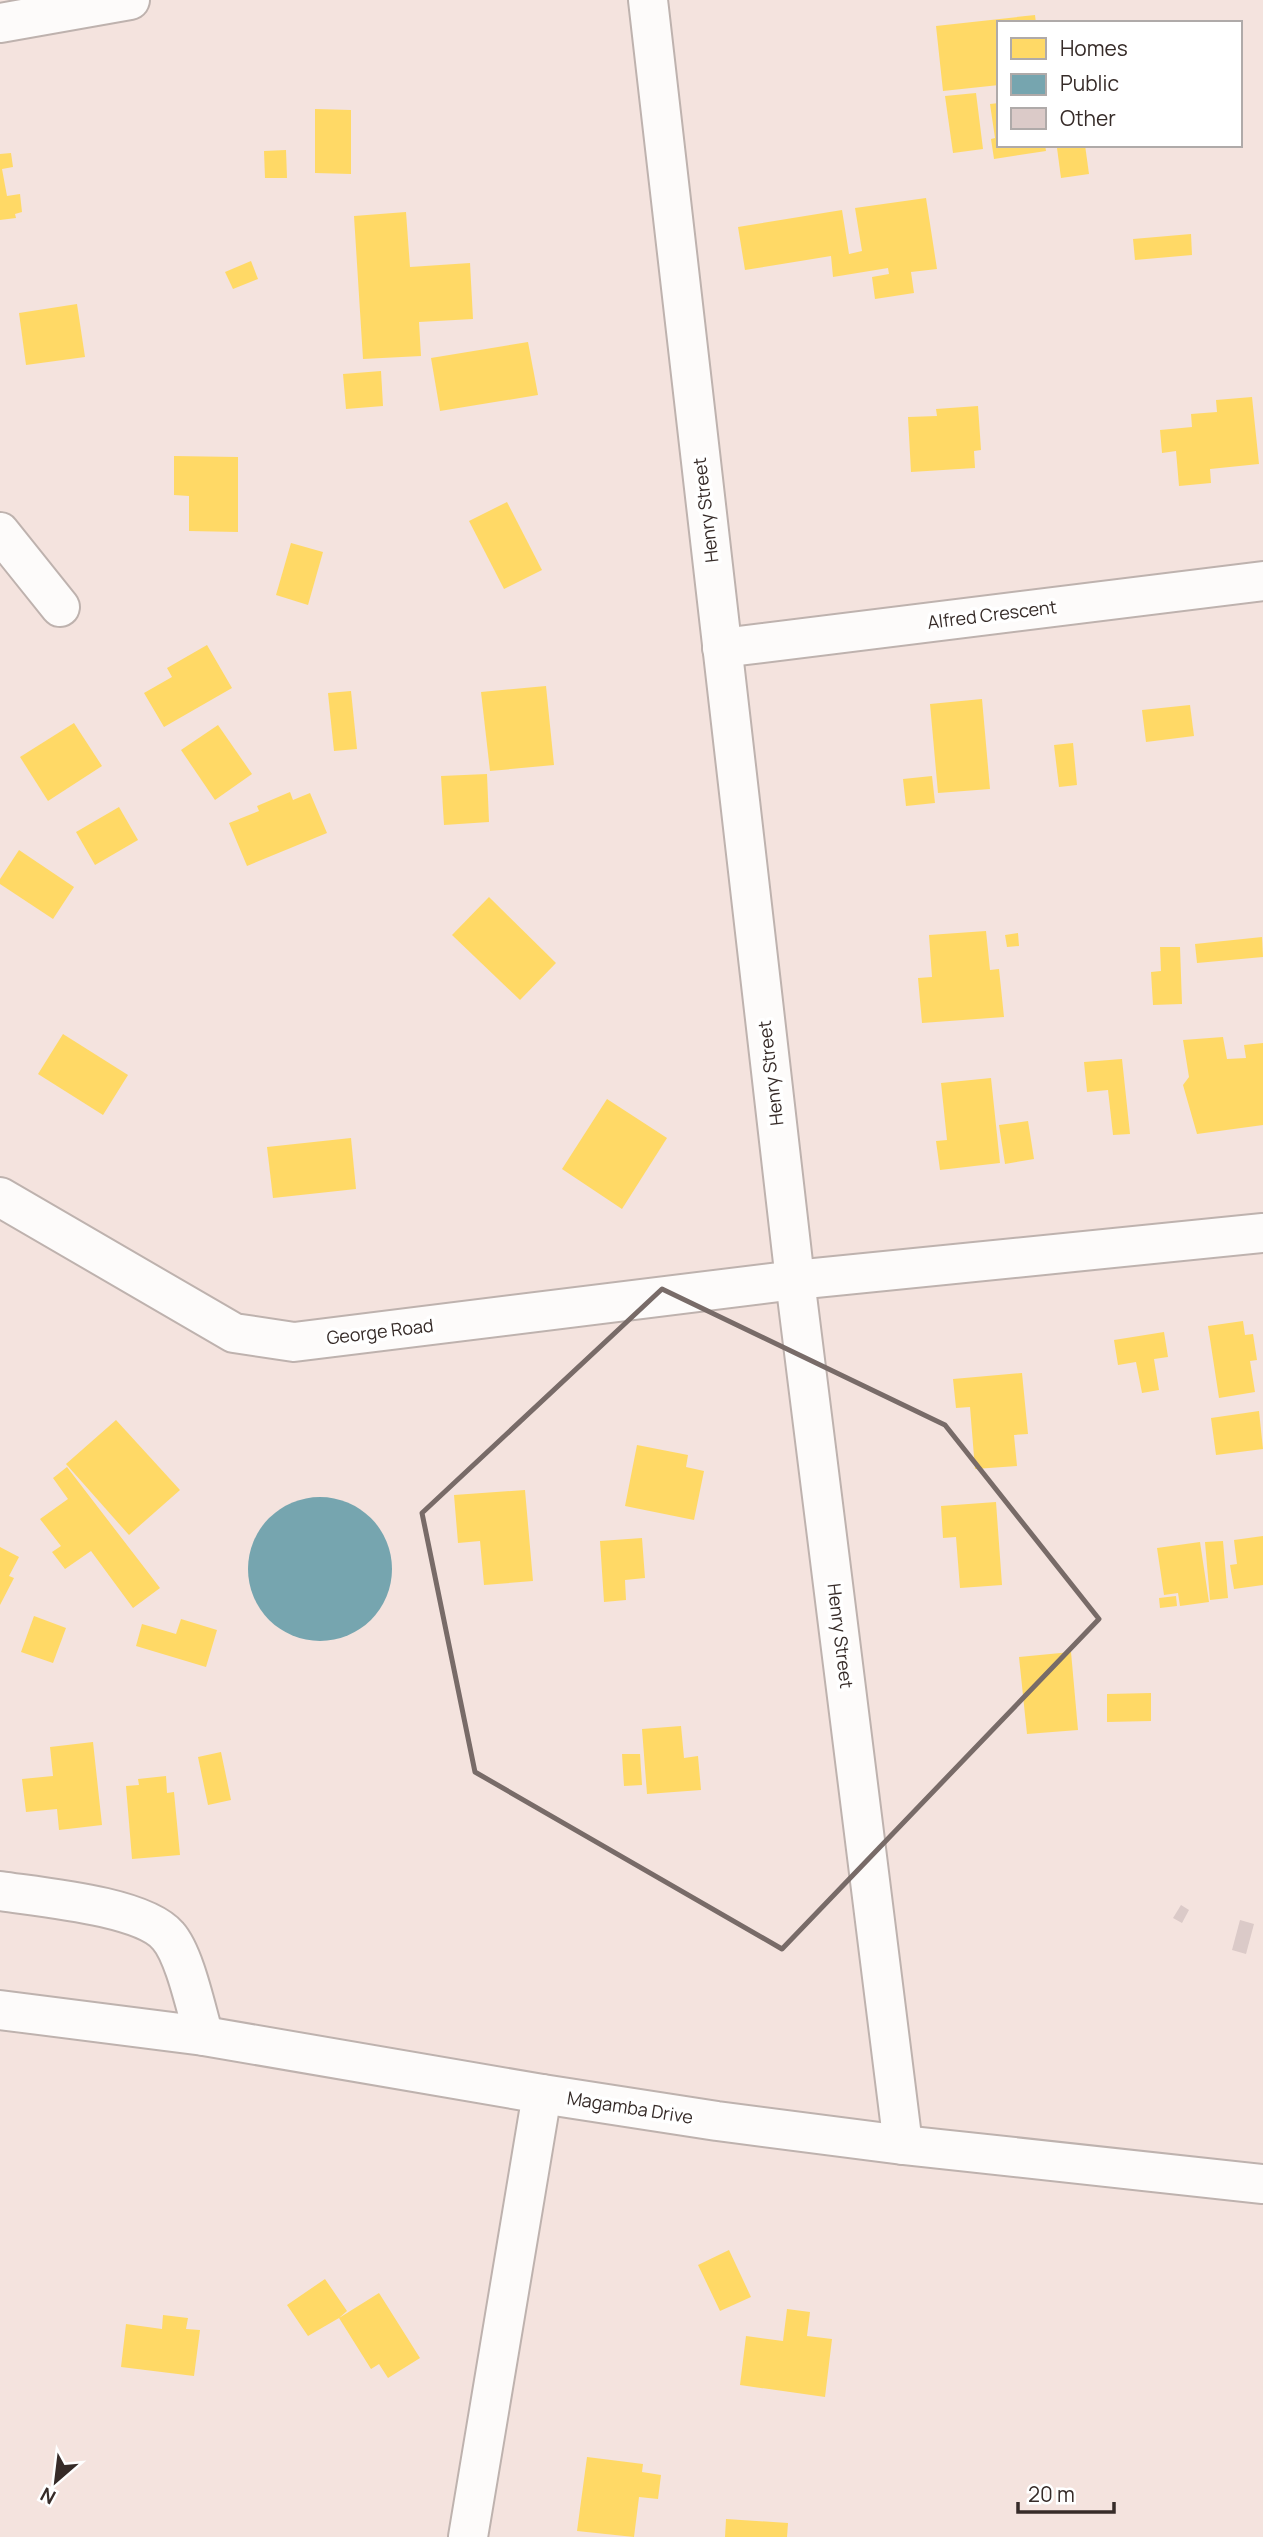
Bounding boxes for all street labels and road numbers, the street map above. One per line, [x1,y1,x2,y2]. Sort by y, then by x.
street label: Henry Street [687,456,723,564]
street label: Alfred Crescent [926,594,1058,634]
street label: Henry Street [752,1019,788,1127]
street label: George Road [325,1313,435,1349]
street label: Henry Street [823,1582,859,1690]
street label: Magamba Drive [565,2085,695,2129]

